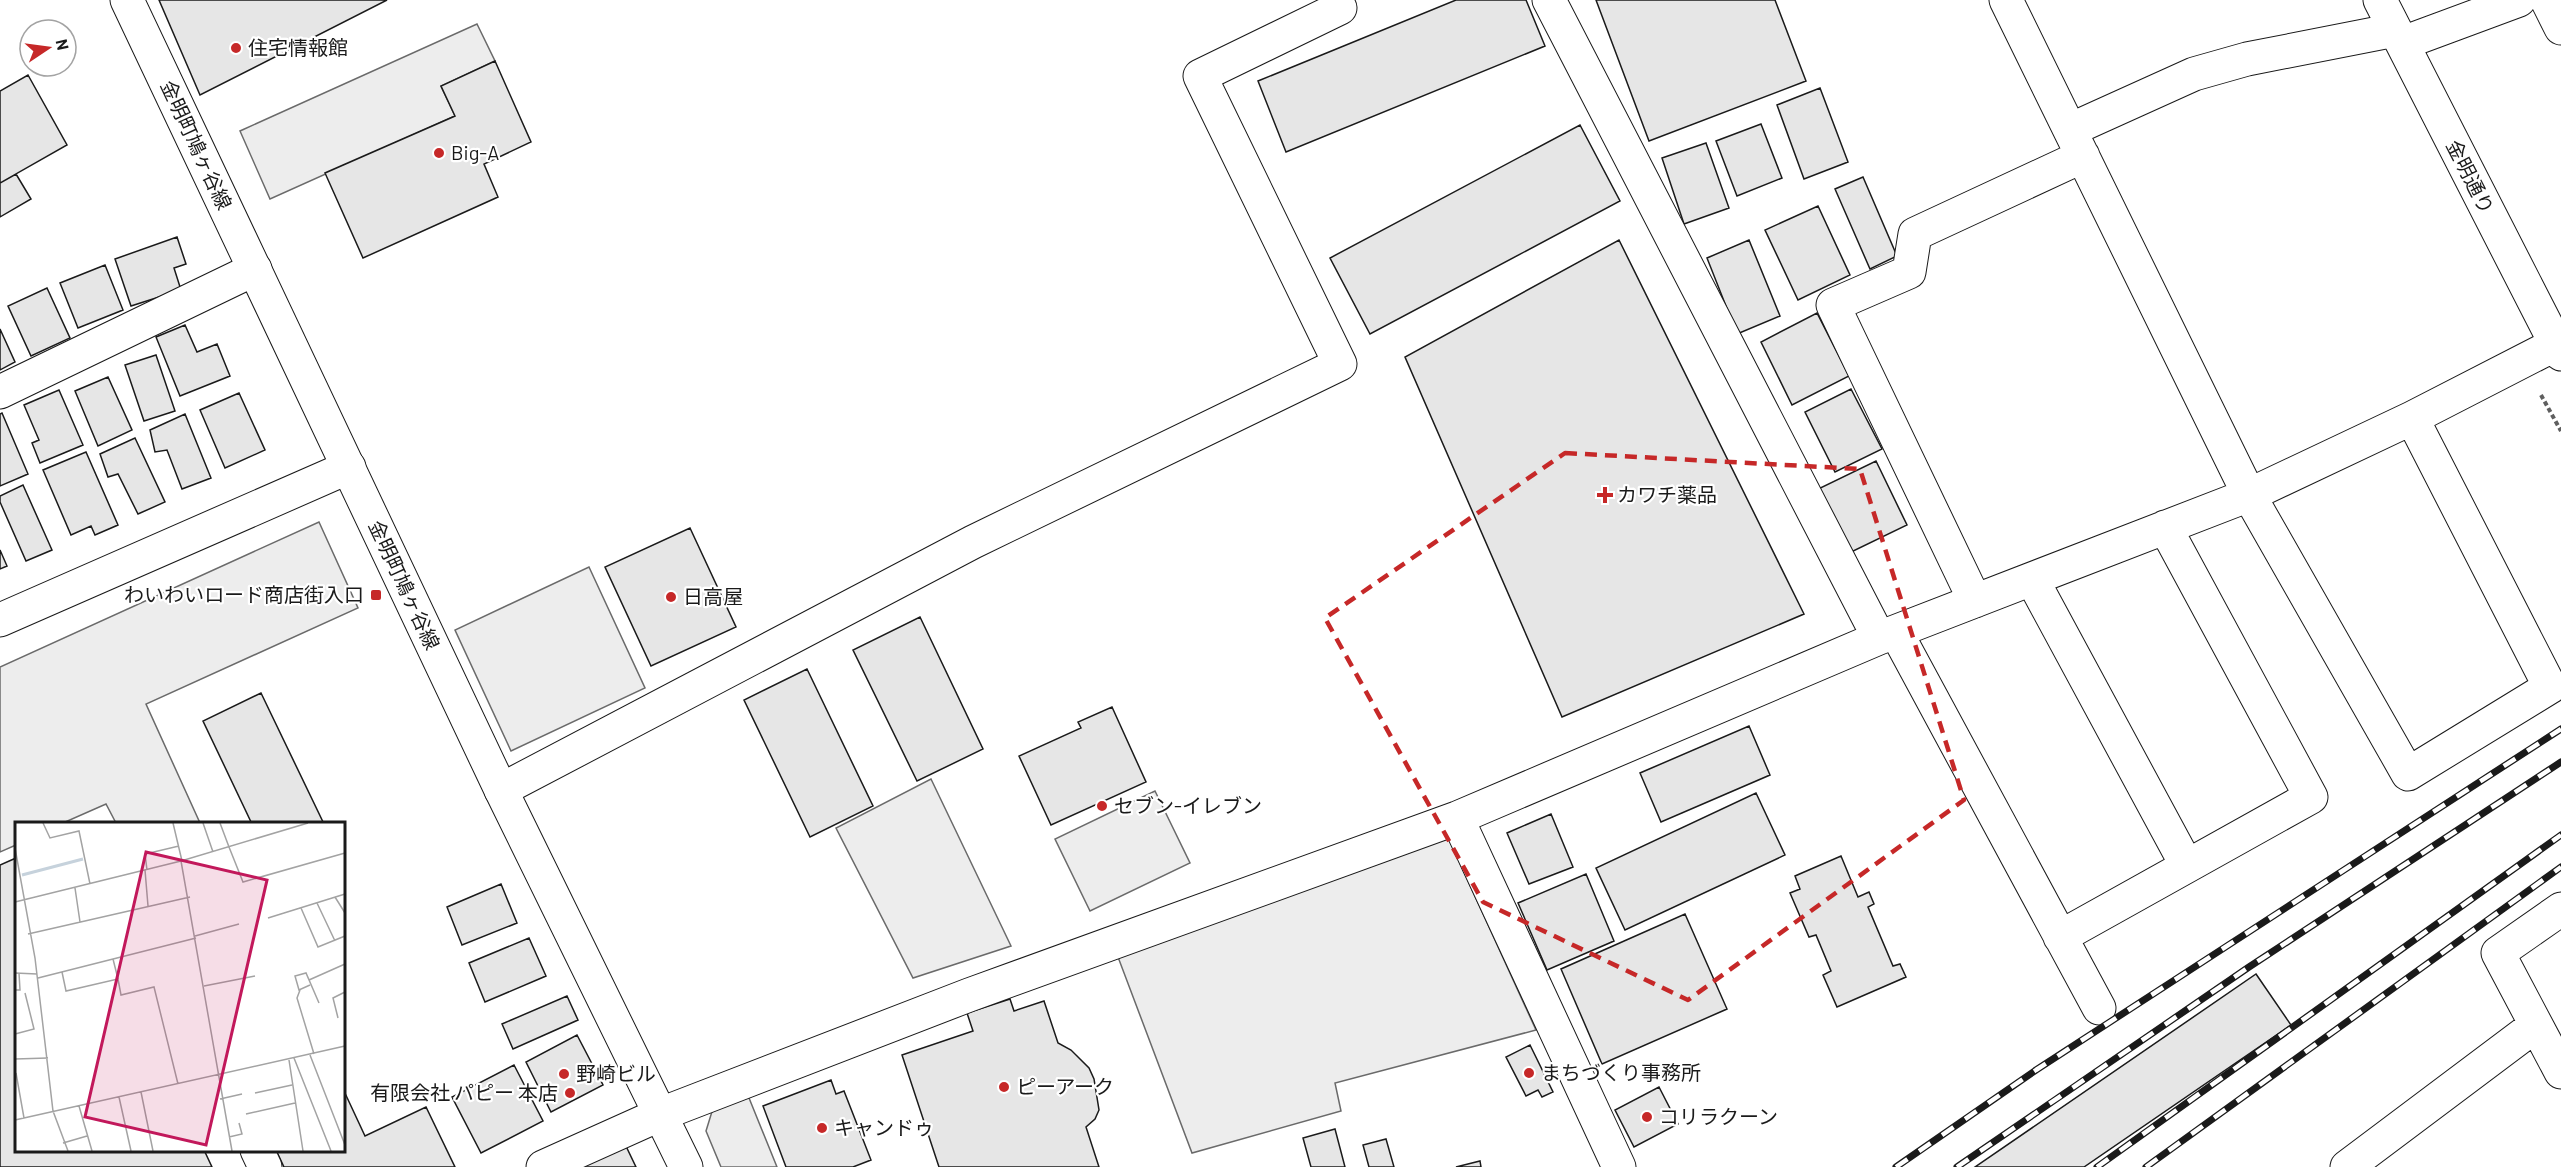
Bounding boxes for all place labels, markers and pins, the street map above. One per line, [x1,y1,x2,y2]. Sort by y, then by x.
place label: 住宅情報館 [248,35,348,59]
marker: 住宅情報館 [229,41,243,55]
place label: Big-A [451,140,499,164]
marker: Big-A [432,146,446,160]
place label: カワチ薬品 [1617,482,1717,506]
marker: カワチ薬品 [1598,488,1612,502]
place label: わいわいロード商店街入口 [124,582,364,606]
place label: 日高屋 [683,584,743,608]
marker: わいわいロード商店街入口 [369,588,383,602]
marker: 日高屋 [664,590,678,604]
place label: セブン-イレブン [1114,793,1262,817]
marker: セブン-イレブン [1095,799,1109,813]
place label: まちづくり事務所 [1541,1060,1701,1084]
place label: 野崎ビル [576,1061,656,1085]
marker: まちづくり事務所 [1522,1066,1536,1080]
marker: 野崎ビル [557,1067,571,1081]
place label: ピーアーク [1016,1074,1114,1098]
place label: 有限会社 パピー 本店 [370,1080,558,1104]
marker: ピーアーク [997,1080,1011,1094]
marker: 有限会社 パピー 本店 [563,1086,577,1100]
place label: コリラクーン [1659,1104,1778,1128]
marker: コリラクーン [1640,1110,1654,1124]
place label: キャンドゥ [834,1115,934,1139]
marker: キャンドゥ [815,1121,829,1135]

